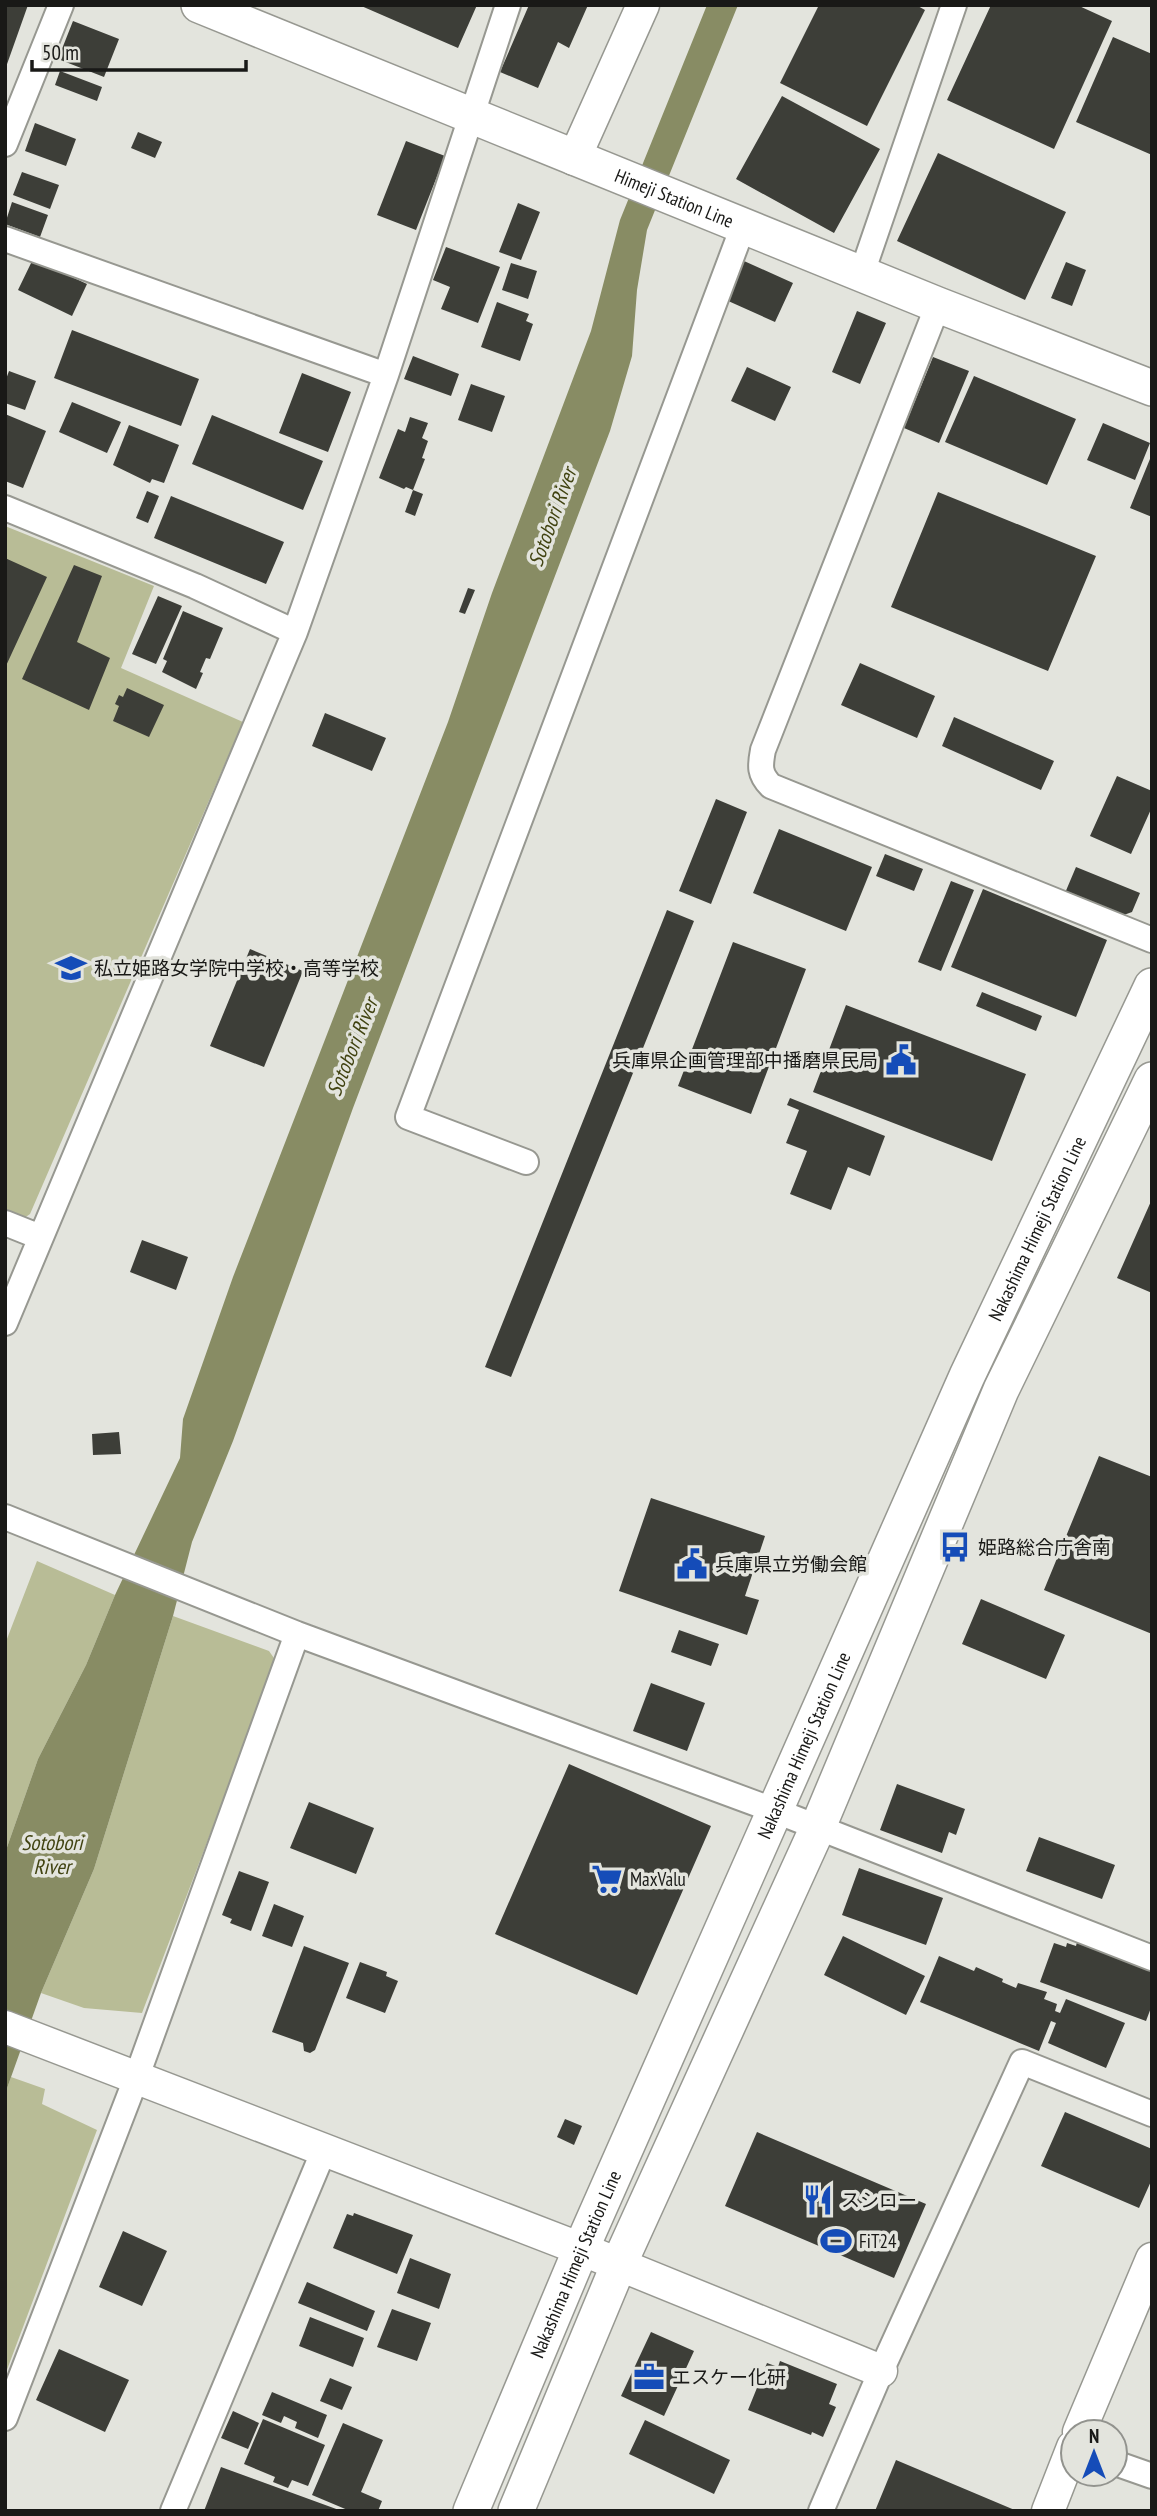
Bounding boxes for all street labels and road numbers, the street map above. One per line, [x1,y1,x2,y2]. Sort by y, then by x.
street label: Himeji Station Line [611,163,737,233]
street label: Nakashima Himeji Station Line [983,1132,1091,1325]
street label: Nakashima Himeji Station Line [752,1648,856,1842]
street label: Nakashima Himeji Station Line [525,2167,626,2362]

